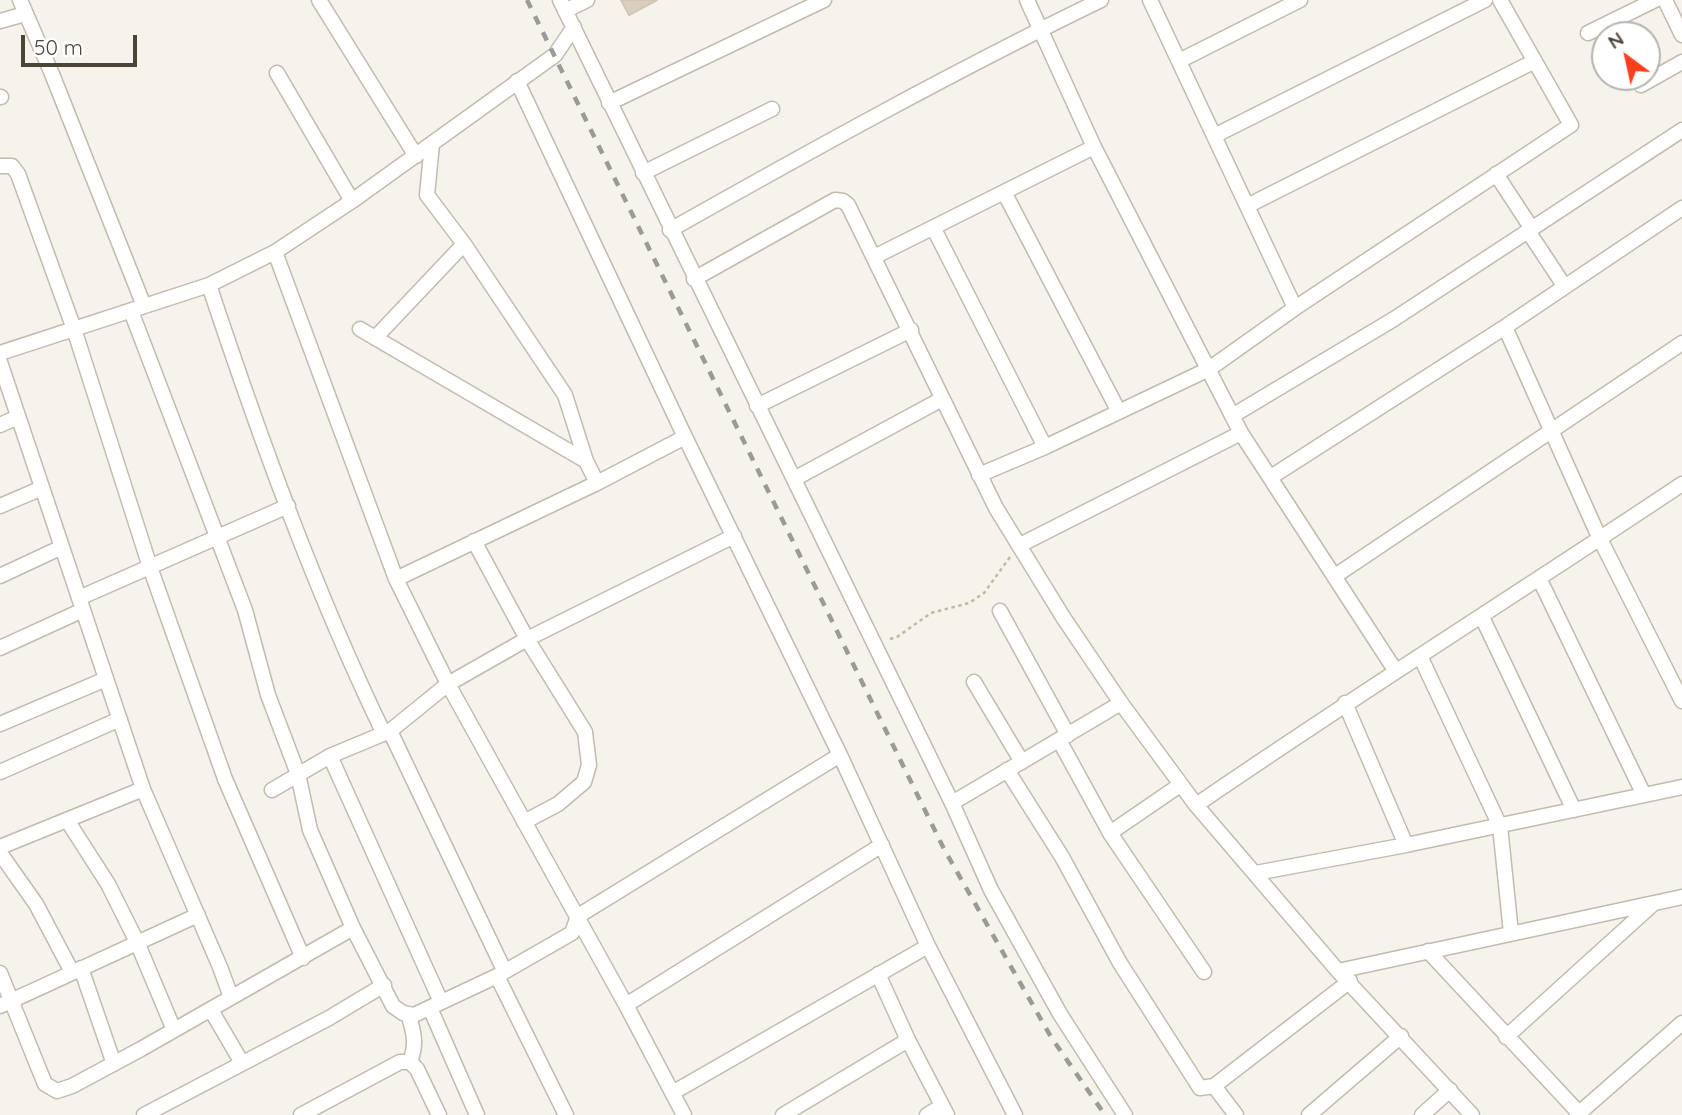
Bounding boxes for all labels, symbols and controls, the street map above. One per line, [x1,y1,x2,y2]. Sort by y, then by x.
scale bar [24,21,140,65]
north arrow [1591,21,1661,91]
text: N [1603,26,1628,54]
text: 50 m [34,34,83,60]

